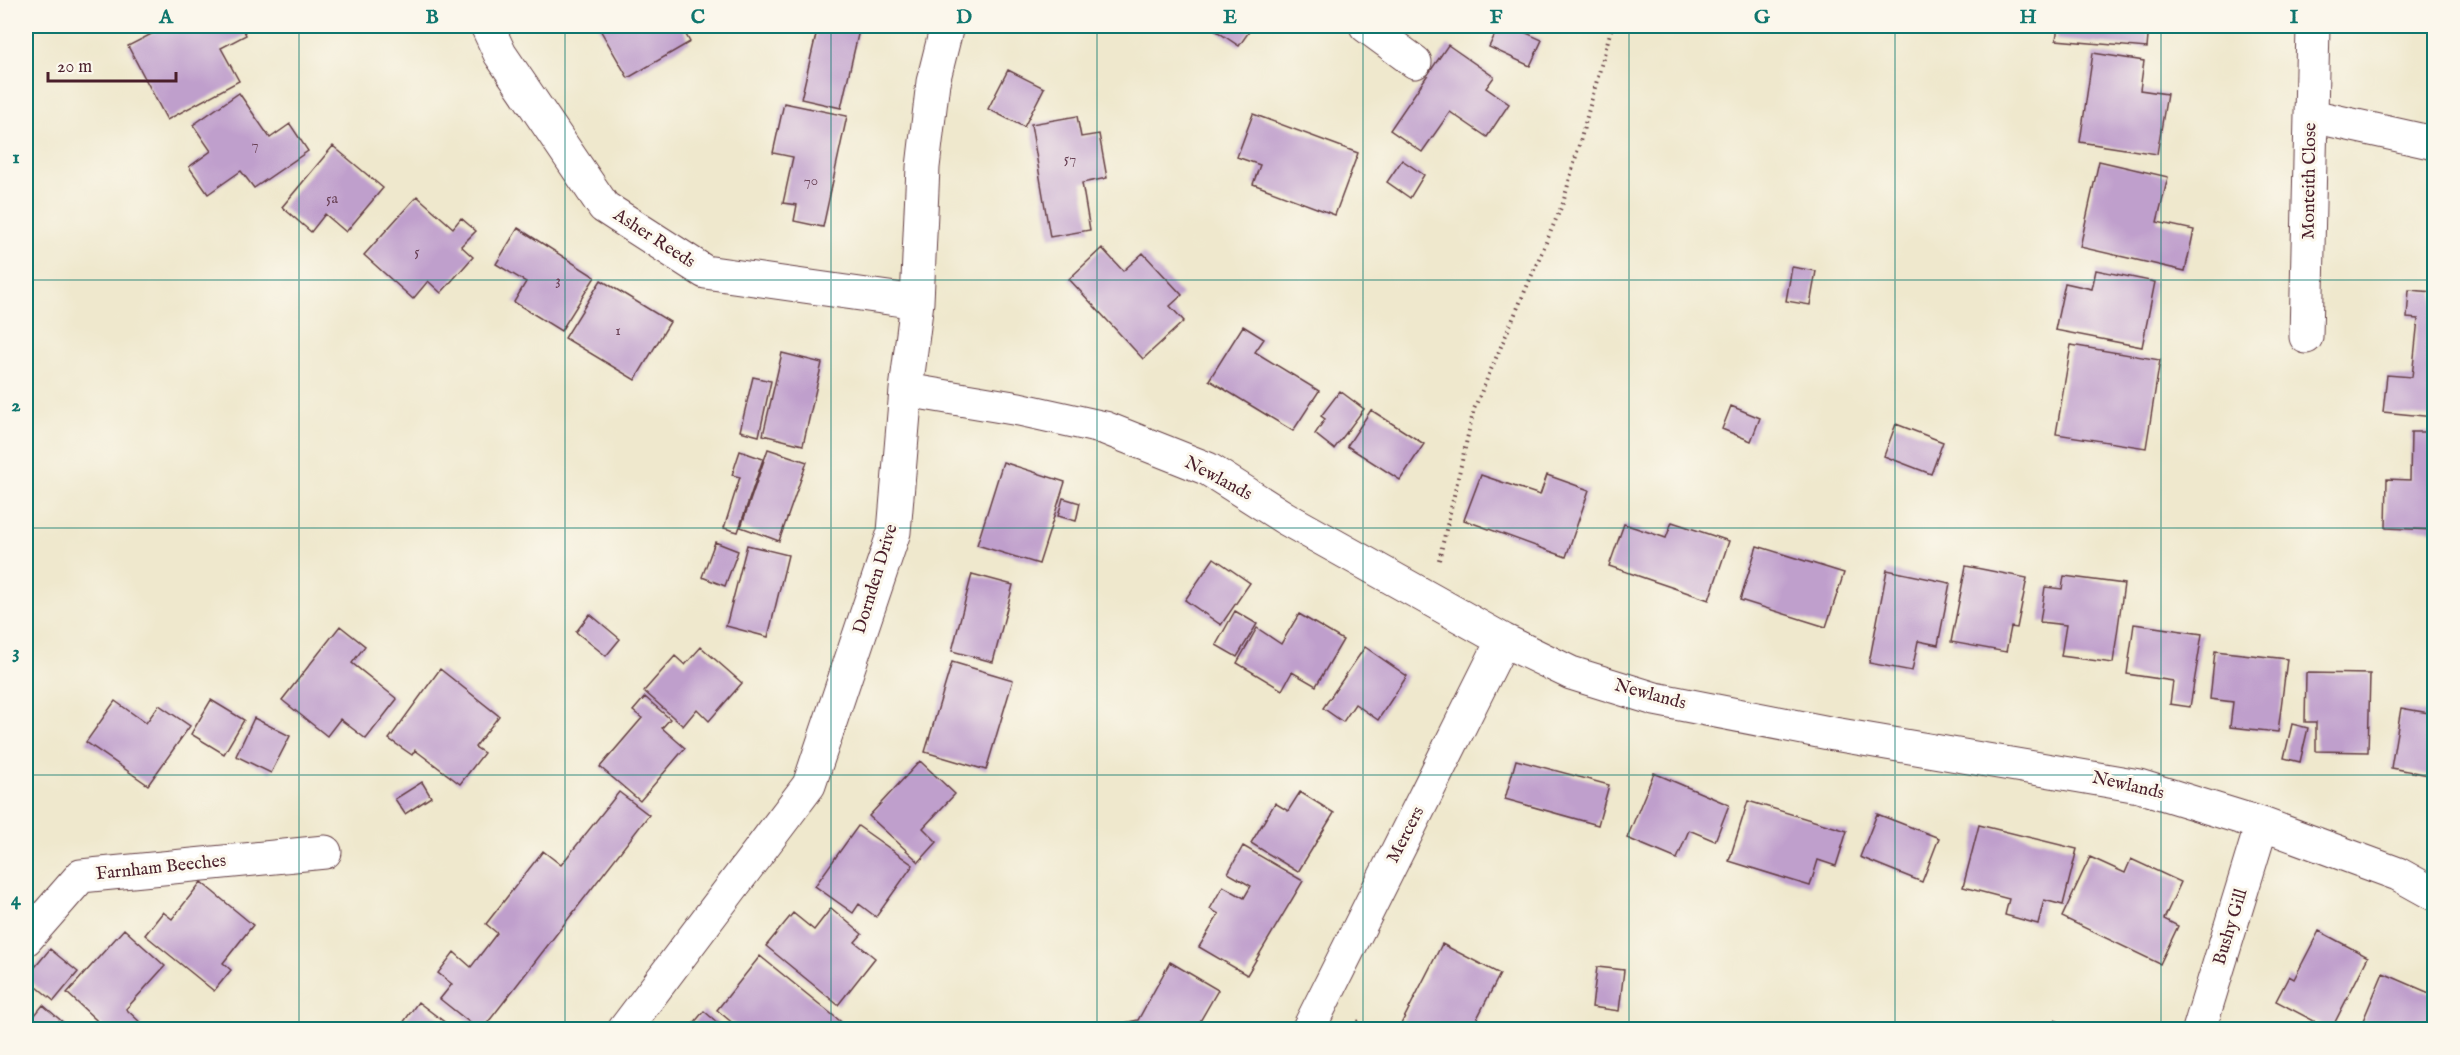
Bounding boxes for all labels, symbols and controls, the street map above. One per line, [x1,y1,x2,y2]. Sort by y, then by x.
text: A [158,5,174,30]
text: B [425,5,439,30]
text: C [691,5,705,30]
text: D [956,5,972,30]
text: E [1223,5,1237,30]
text: F [1490,5,1503,30]
text: G [1754,5,1771,30]
text: H [2019,5,2037,30]
text: I [2290,5,2299,30]
scale bar [48,45,176,83]
text: 20 m [57,56,92,79]
street label: Monteith Close [2297,122,2323,240]
house number: 7 [251,135,259,154]
text: 1 [12,145,20,170]
house number: 57 [1064,149,1076,168]
house number: 70 [804,171,818,190]
house number: 5a [326,189,338,208]
street label: Asher Reeds [608,204,699,274]
house number: 5 [414,242,420,261]
house number: 3 [555,271,561,290]
house number: 1 [615,321,621,340]
text: 2 [11,393,21,418]
street label: Newlands [1180,452,1256,506]
street label: Dornden Drive [848,521,904,637]
text: 3 [12,640,20,665]
street label: Newlands [1612,674,1688,716]
street label: Newlands [2090,767,2166,805]
street label: Mercers [1382,803,1430,867]
street label: Farnham Beeches [95,850,227,886]
street label: Bushy Gill [2208,886,2254,968]
text: 4 [11,887,22,912]

